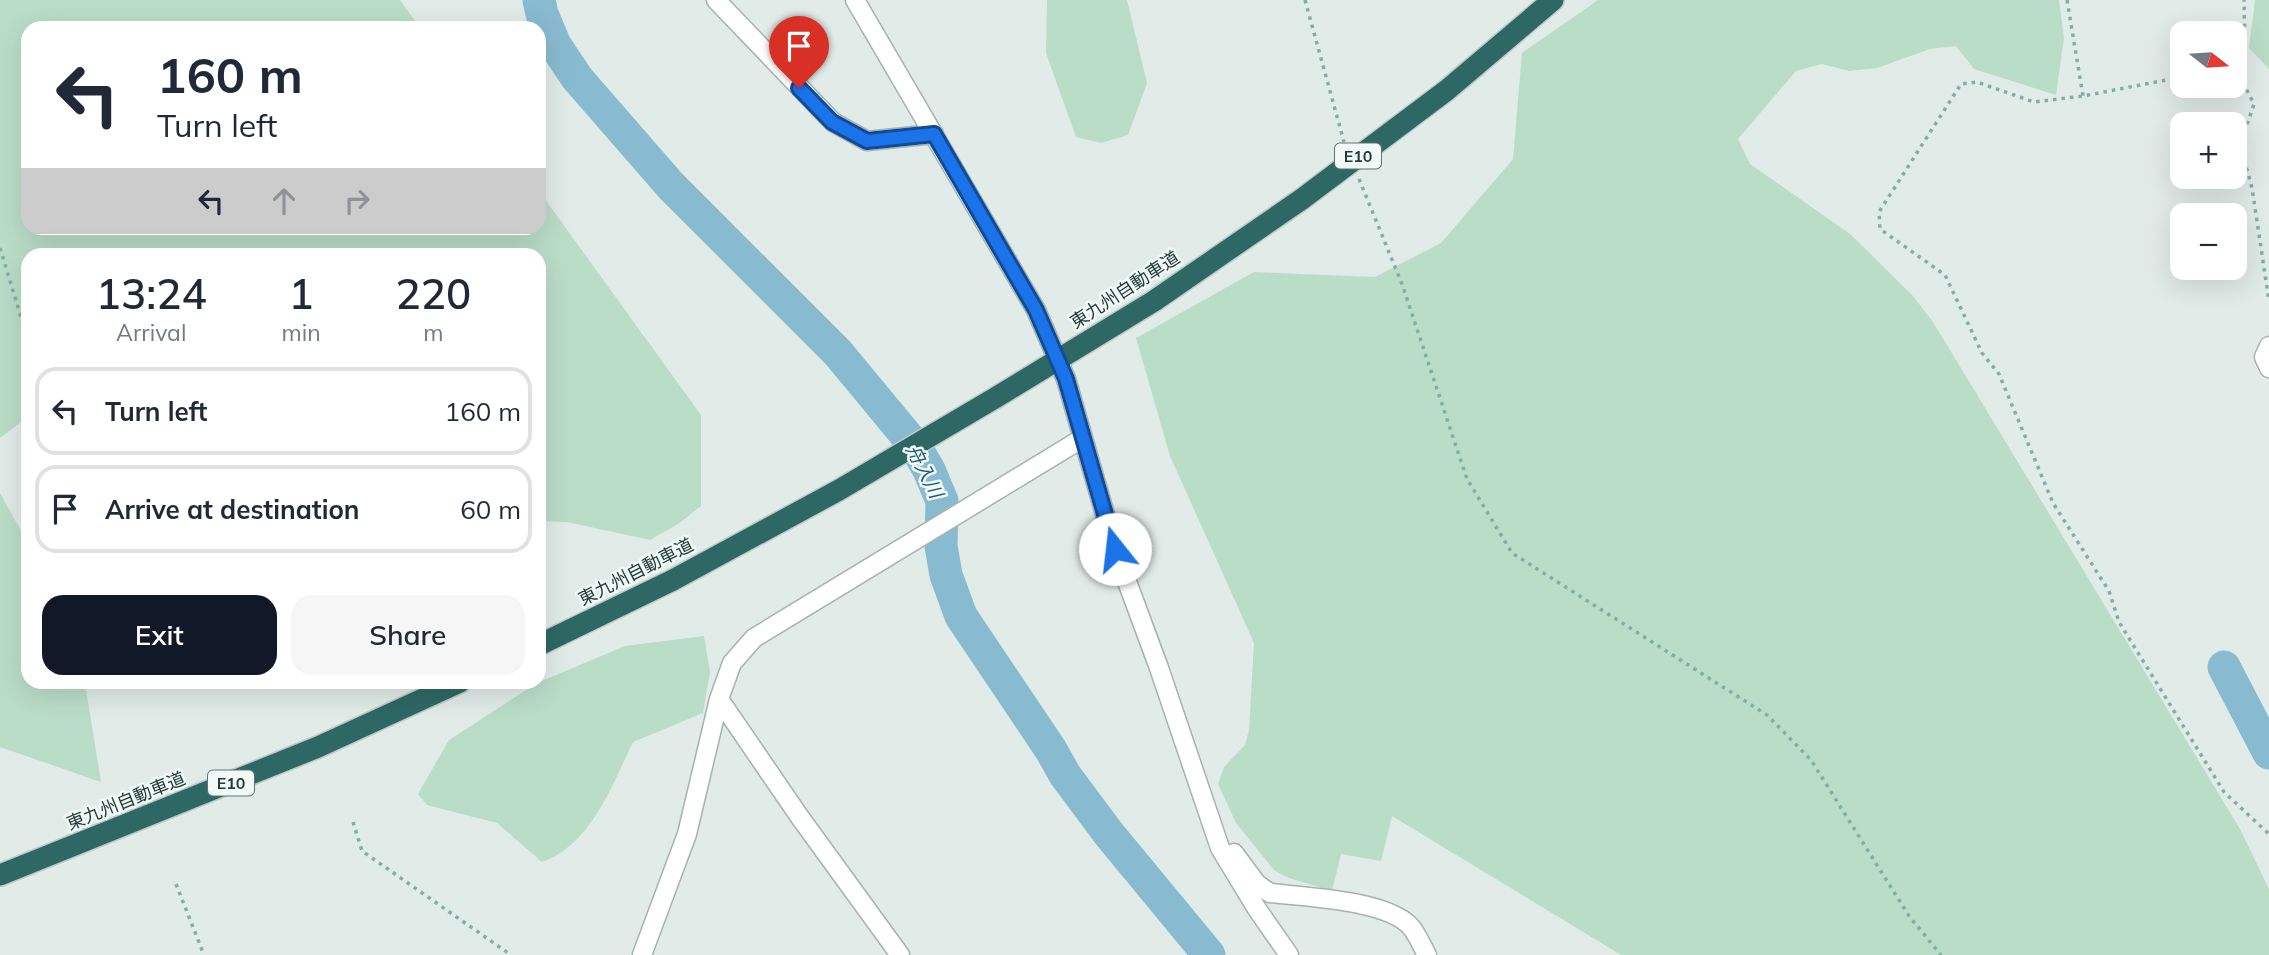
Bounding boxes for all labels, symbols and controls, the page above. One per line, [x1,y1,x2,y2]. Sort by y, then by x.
pin [769,16,829,88]
north arrow [2170,21,2247,98]
map controls [2170,21,2247,280]
icon: arrive [780,27,818,65]
text: 160 m [157,44,303,105]
icon: left [42,49,133,140]
text: Turn left [157,105,277,145]
button: + [2170,112,2247,189]
road number: E10 [1335,144,1381,168]
icon: left [192,182,230,220]
icon: ahead [265,182,303,220]
icon: right [338,182,376,220]
button: − [2170,203,2247,280]
street label: 東九州自動車道 [1066,246,1184,334]
text: 13:24 [96,267,207,320]
text: 1 [288,267,314,320]
text: 220 [396,267,471,320]
text: Arrival [116,318,186,347]
text: min [281,318,321,347]
text: m [423,318,443,347]
icon: left [46,392,84,430]
text: Turn left [105,395,207,428]
text: 160 m [445,395,521,428]
water label: 舟入川 [901,440,950,504]
icon: arrive [46,490,84,528]
text: Arrive at destination [105,493,360,526]
text: 60 m [460,493,521,526]
position arrow [1078,512,1152,586]
street label: 東九州自動車道 [574,533,697,610]
button: Exit [42,595,277,675]
button: Share [291,595,525,675]
street label: 東九州自動車道 [63,766,189,835]
road number: E10 [208,770,254,796]

